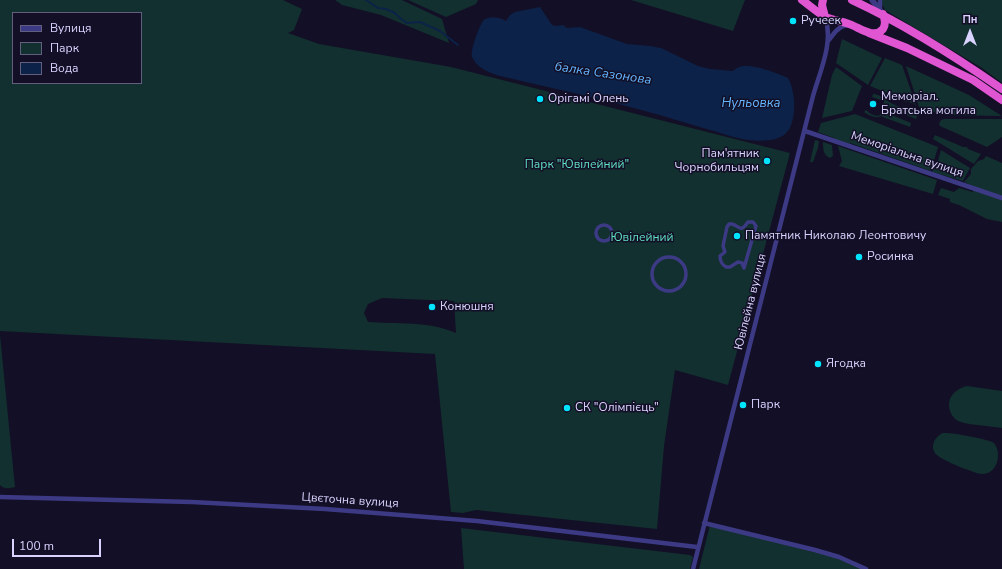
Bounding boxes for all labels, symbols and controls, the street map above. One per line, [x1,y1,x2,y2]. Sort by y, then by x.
legend [12,12,142,84]
north arrow [950,12,990,52]
text: Пн [962,12,978,27]
place label: Ручеек [801,14,841,28]
marker: Ручеек [788,16,798,26]
text: Вулиця [50,20,92,36]
text: Парк [50,40,79,56]
water label: балка Сазонова [554,59,652,89]
text: Вода [50,60,78,76]
place label: Меморіал. Братська могила [881,90,976,118]
place label: Орігамі Олень [548,92,629,106]
marker: Орігамі Олень [535,94,545,104]
water label: Нульовка [721,96,781,112]
marker: Меморіал. Братська могила [868,99,878,109]
street label: Меморіальна вулиця [849,129,965,181]
place label: Пам'ятник Чорнобильцям [674,147,759,175]
marker: Пам'ятник Чорнобильцям [762,156,772,166]
park label: Парк "Ювілейний" [525,158,629,172]
place label: Памятник Николаю Леонтовичу [745,229,926,243]
park label: Ювілейний [610,231,674,245]
marker: Памятник Николаю Леонтовичу [732,231,742,241]
place label: Росинка [867,250,914,264]
street label: Ювілейна вулиця [732,252,770,352]
marker: Росинка [854,252,864,262]
place label: Конюшня [440,300,494,314]
marker: Конюшня [427,302,437,312]
place label: Ягодка [826,357,866,371]
marker: Ягодка [813,359,823,369]
place label: Парк [751,398,780,412]
marker: Парк [738,400,748,410]
place label: СК "Олімпієць" [575,401,659,415]
marker: СК "Олімпієць" [562,403,572,413]
street label: Цвєточна вулиця [301,490,399,512]
scale bar [14,531,103,557]
text: 100 m [19,538,54,554]

